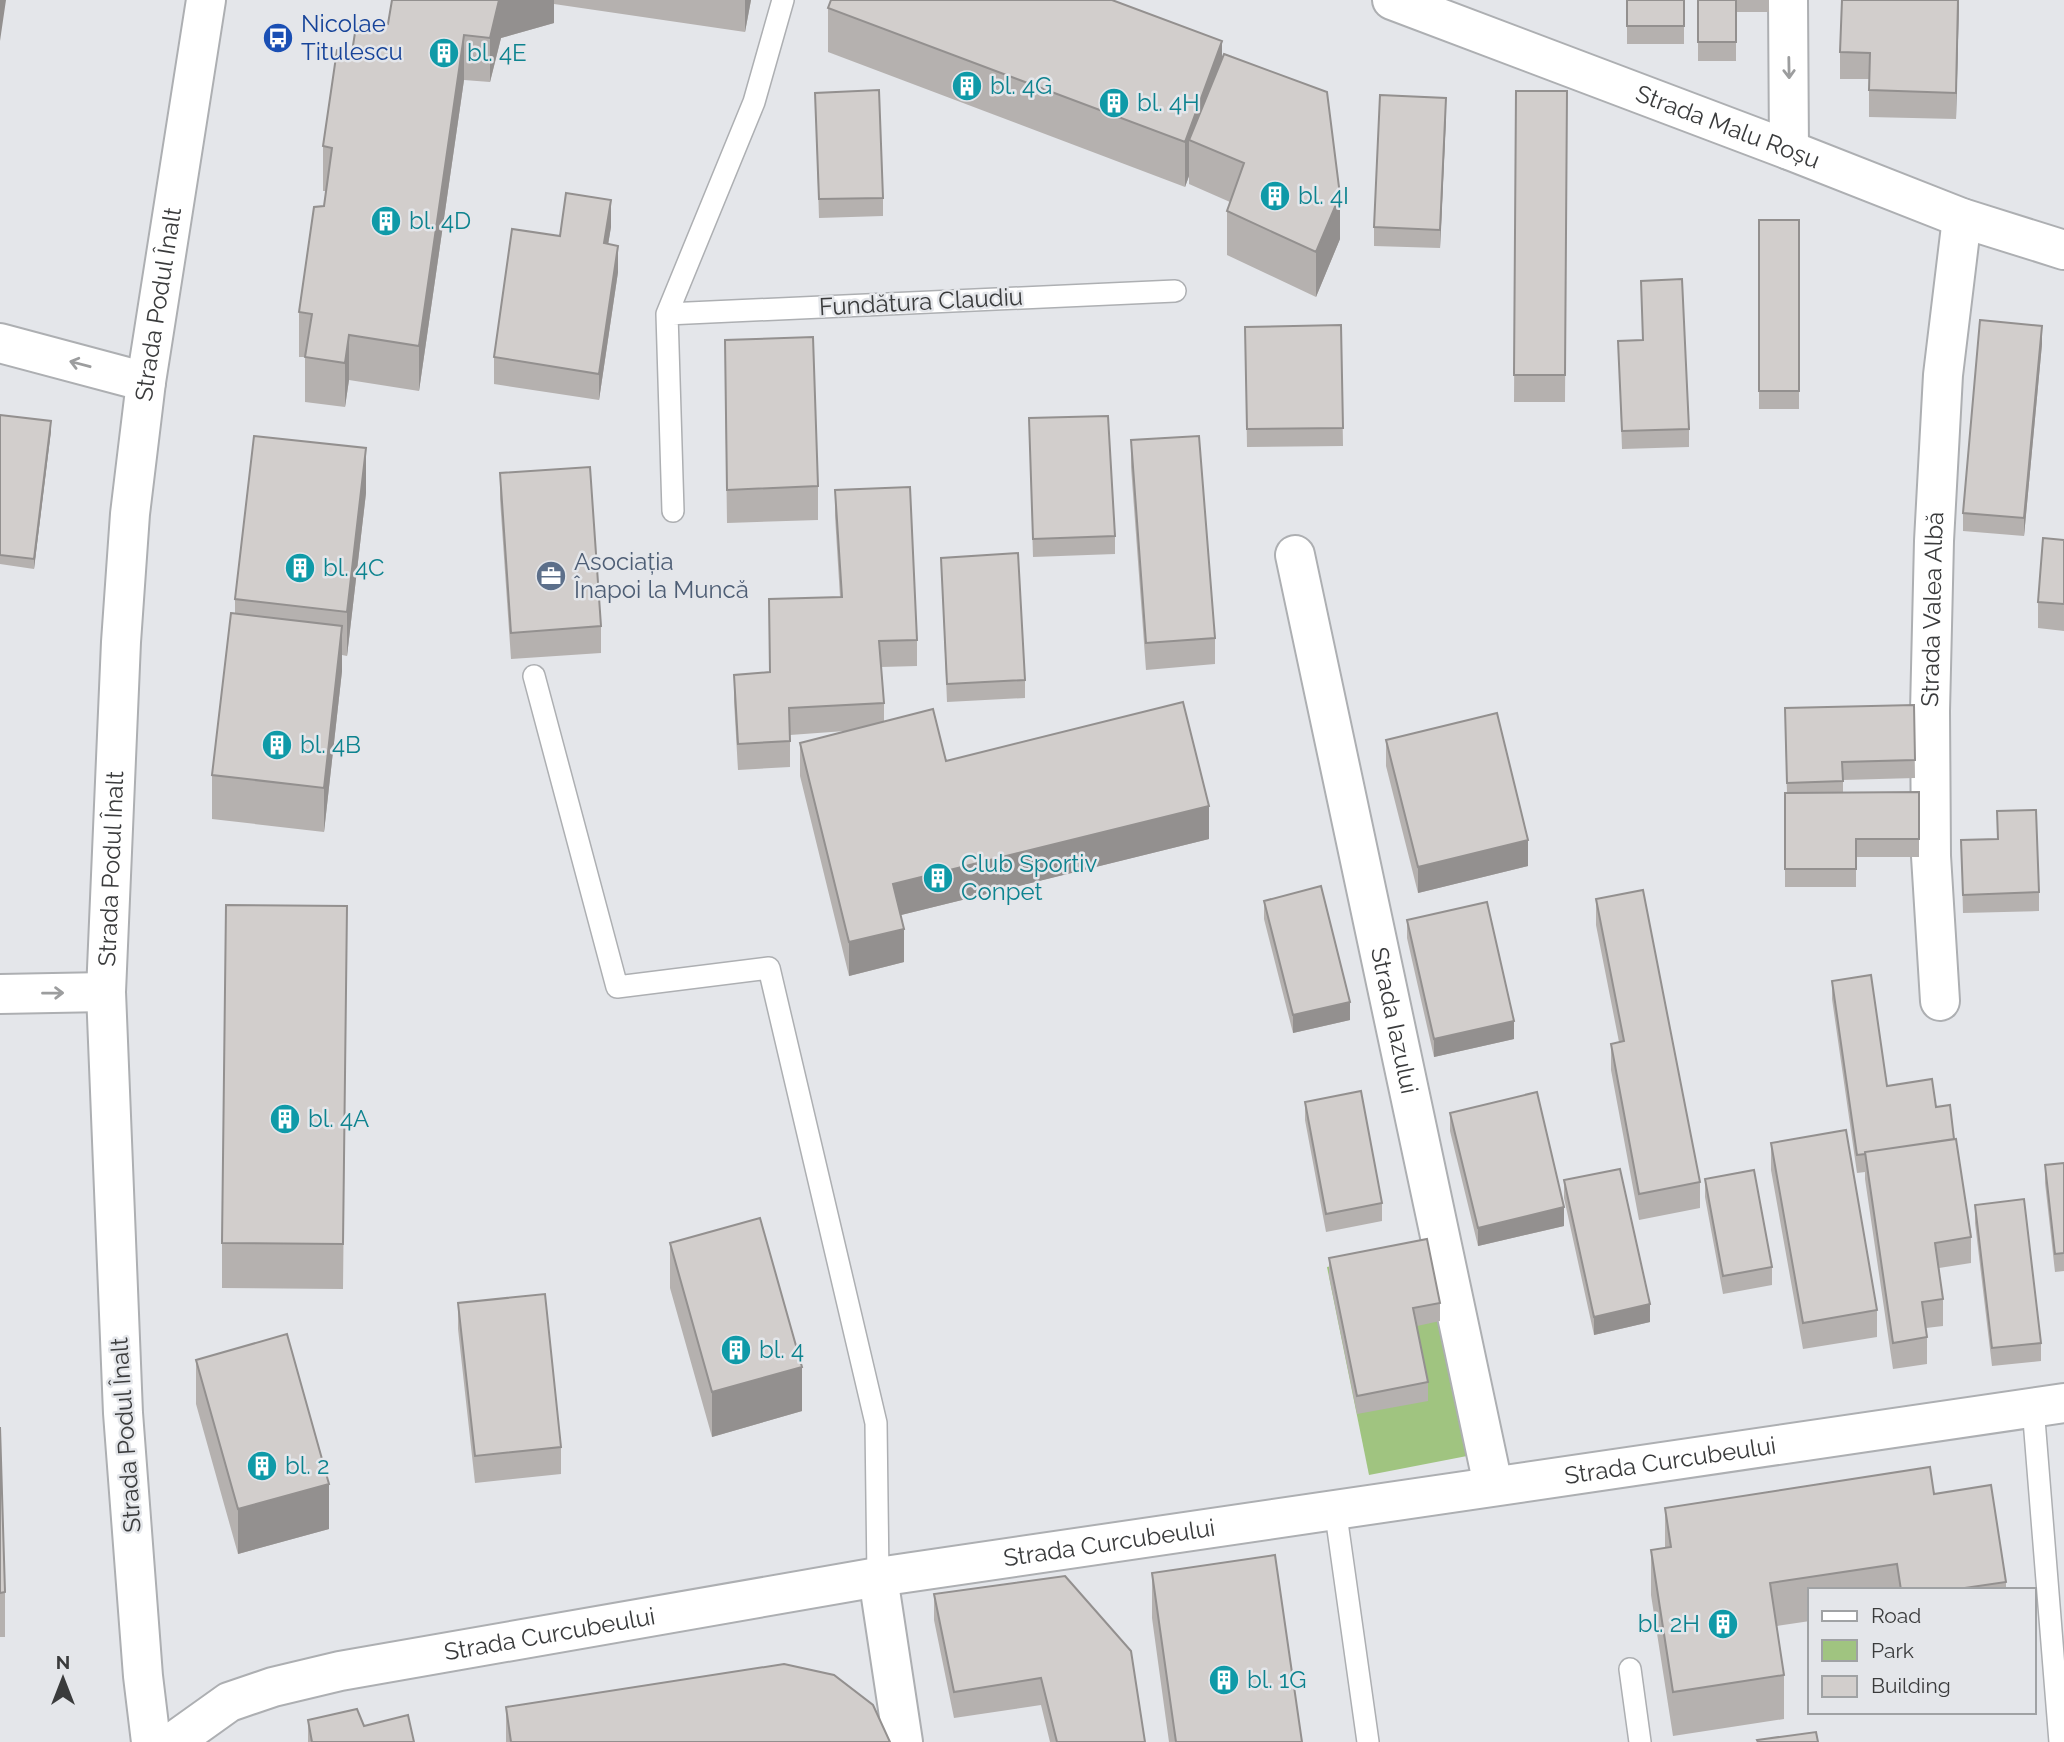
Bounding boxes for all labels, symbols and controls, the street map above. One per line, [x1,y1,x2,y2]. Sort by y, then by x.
place label: Nicolae Titulescu [301,9,403,66]
bus stop icon: Nicolae Titulescu [261,21,295,55]
building icon: bl. 4E [427,36,461,70]
place label: bl. 4E [467,38,527,67]
one-way arrow [1782,56,1796,79]
building icon: bl. 4G [950,69,984,103]
place label: bl. 4G [990,71,1052,100]
street label: Strada Malu Roșu [1632,78,1824,175]
building icon: bl. 4H [1097,86,1131,120]
place label: bl. 4H [1137,88,1200,117]
building icon: bl. 4I [1258,179,1292,213]
place label: bl. 4I [1298,181,1349,210]
building icon: bl. 4D [369,204,403,238]
street label: Strada Podul Înalt [129,205,187,403]
place label: bl. 4D [409,206,471,235]
street label: Fundătura Claudiu [818,282,1024,321]
one-way arrow [69,357,92,370]
street label: Strada Valea Albă [1915,511,1950,707]
place label: Asociația Înapoi la Muncă [574,547,749,604]
building icon: bl. 4C [283,551,317,585]
place label: bl. 4C [323,553,385,582]
office icon: Asociația Înapoi la Muncă [534,559,568,593]
building icon: bl. 4B [260,728,294,762]
place label: bl. 4B [300,730,361,759]
street label: Strada Podul Înalt [92,770,129,967]
place label: Club Sportiv Conpet [961,849,1098,906]
building icon: Club Sportiv Conpet [921,861,955,895]
street label: Strada Iazului [1365,945,1424,1096]
one-way arrow [41,986,64,1000]
building icon: bl. 4A [268,1102,302,1136]
place label: bl. 4A [308,1104,369,1133]
building icon: bl. 4 [719,1333,753,1367]
place label: bl. 4 [759,1335,804,1364]
street label: Strada Podul Înalt [104,1336,147,1534]
street label: Strada Curcubeului [1562,1430,1778,1490]
building icon: bl. 2 [245,1449,279,1483]
place label: bl. 2 [285,1451,330,1480]
street label: Strada Curcubeului [1001,1513,1217,1572]
legend [1808,1588,2036,1714]
street label: Strada Curcubeului [442,1601,657,1667]
text: Road [1871,1603,1921,1628]
building icon: bl. 2H [1706,1607,1740,1641]
place label: bl. 2H [1638,1609,1700,1638]
text: Park [1871,1638,1914,1663]
north arrow [28,1644,98,1714]
text: N [56,1651,70,1673]
building icon: bl. 1G [1207,1663,1241,1697]
place label: bl. 1G [1247,1665,1306,1694]
text: Building [1871,1673,1951,1698]

